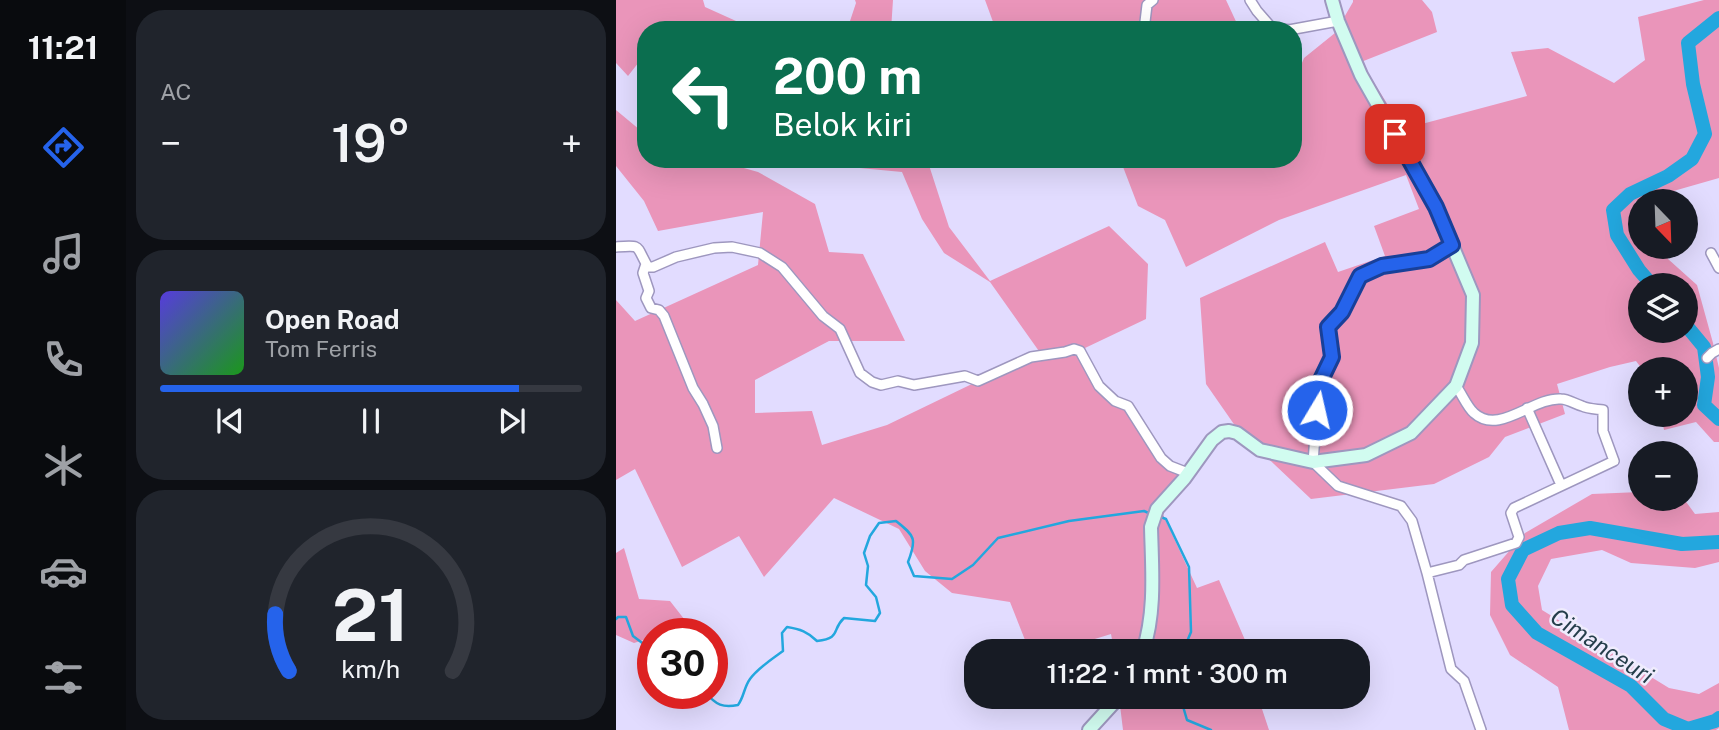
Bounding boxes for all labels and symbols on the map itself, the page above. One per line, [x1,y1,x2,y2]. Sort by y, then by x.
pin [1365,104,1425,164]
north arrow [1628,189,1698,259]
position arrow [1280,373,1354,447]
water label: Cimanceuri [1546,602,1659,689]
speed limit sign: 30 [637,618,728,709]

